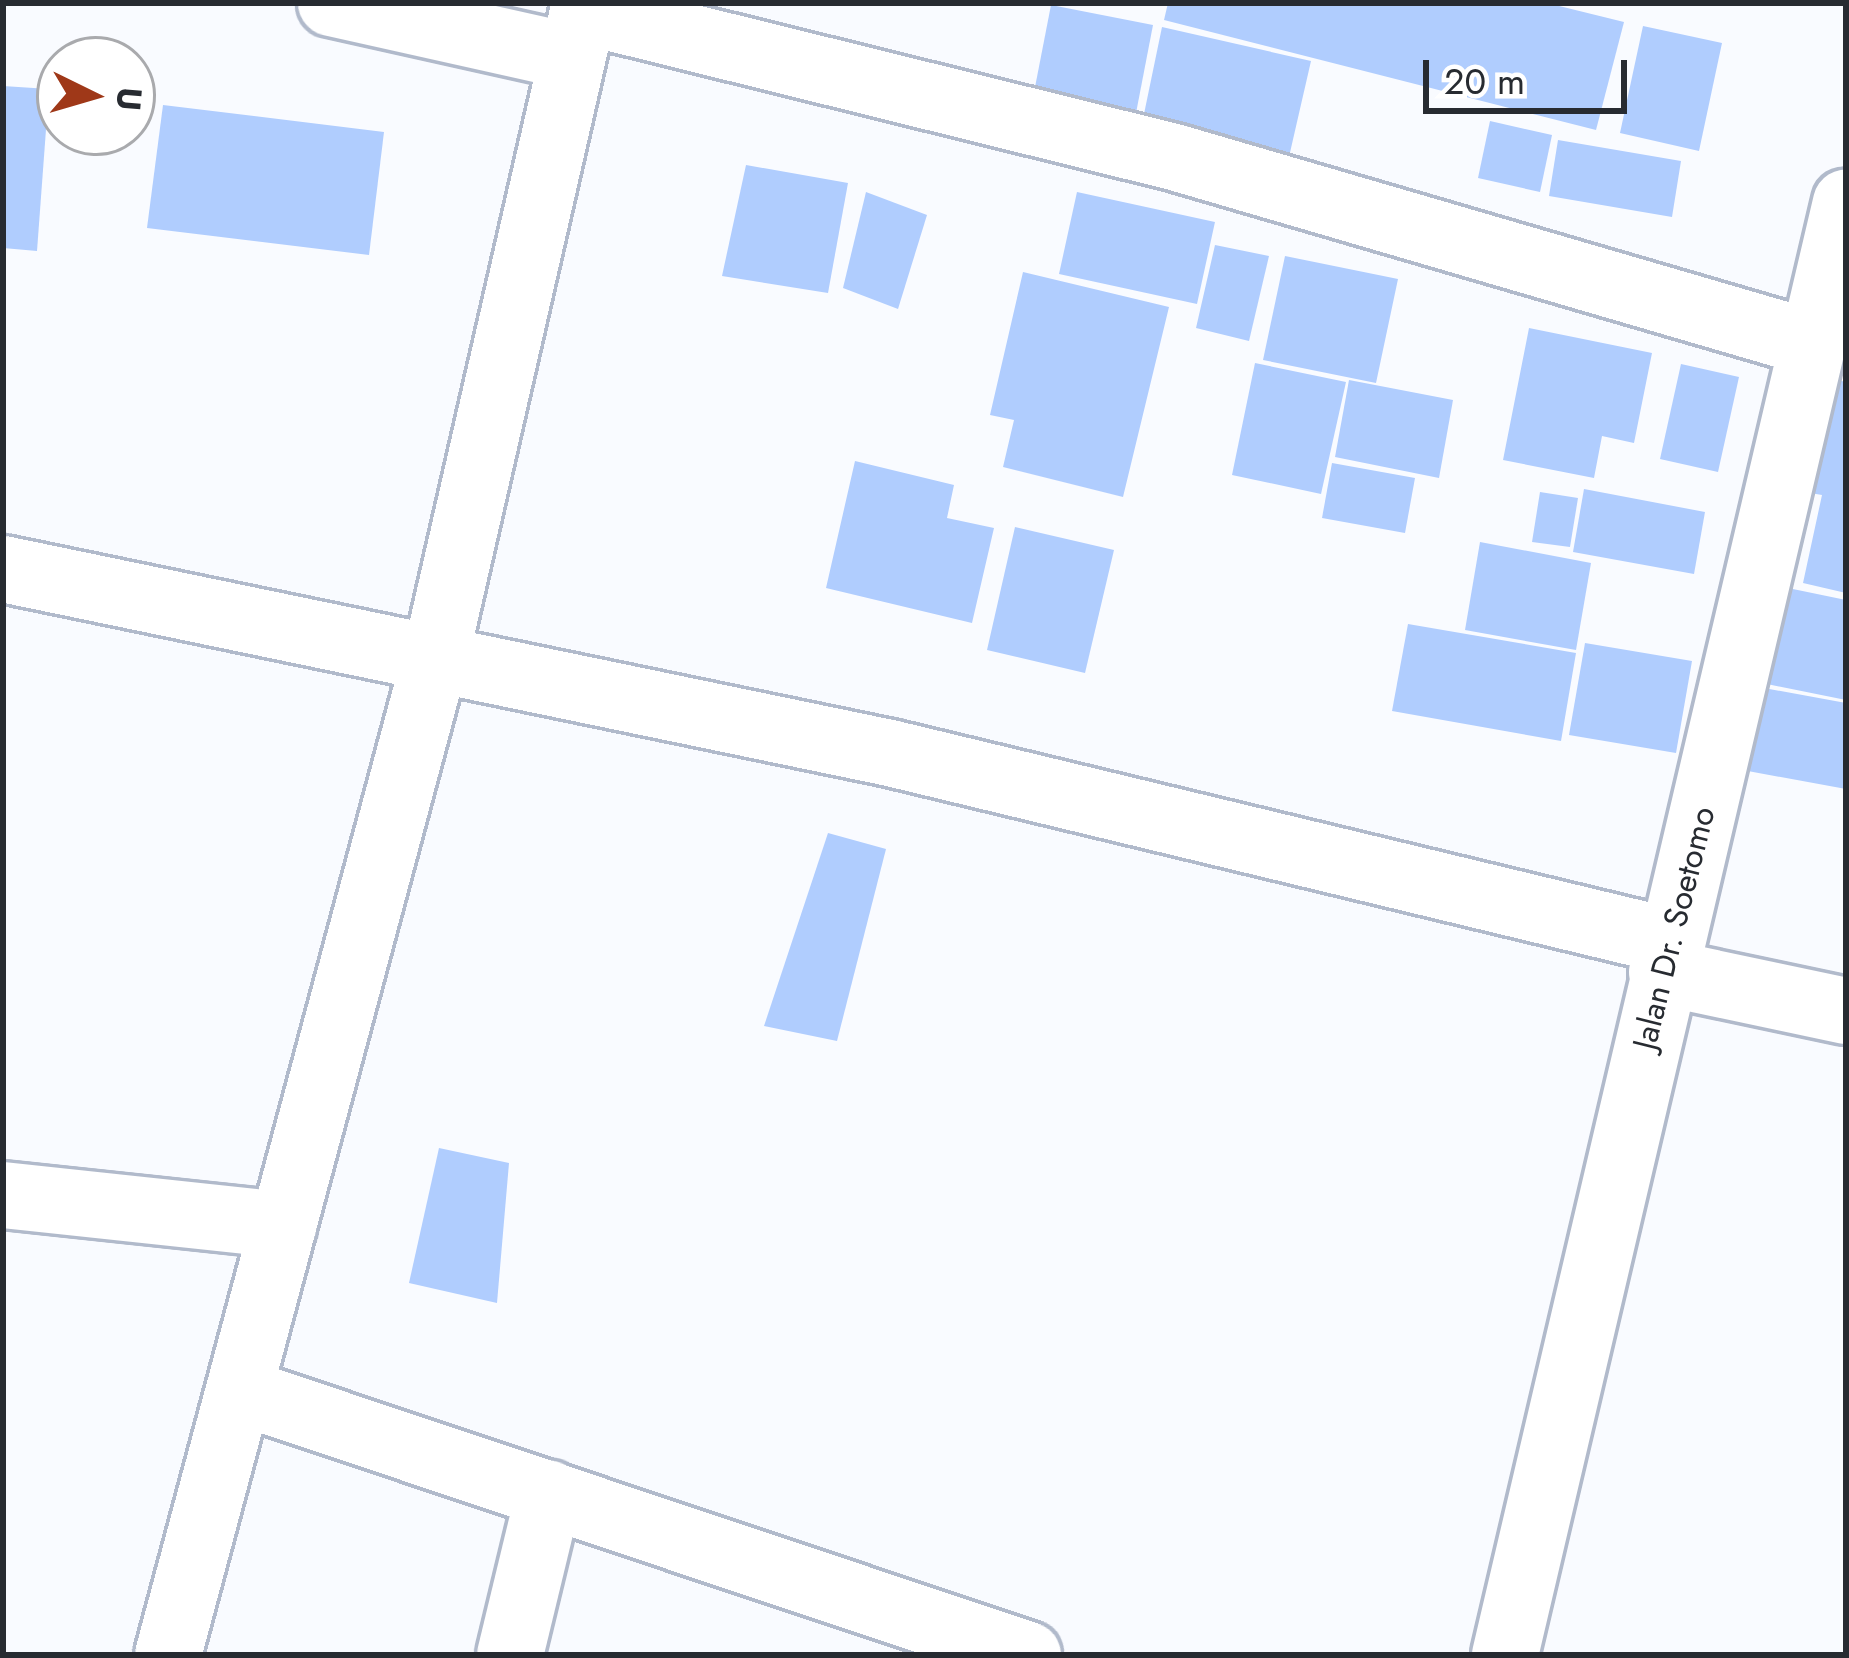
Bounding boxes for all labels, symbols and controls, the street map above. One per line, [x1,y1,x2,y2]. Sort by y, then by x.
north arrow [36,36,156,156]
scale bar [1429,36,1633,110]
text: 20 m [1444,55,1525,107]
text: U [105,85,154,112]
street label: Jalan Dr. Soetomo [1625,802,1723,1054]

